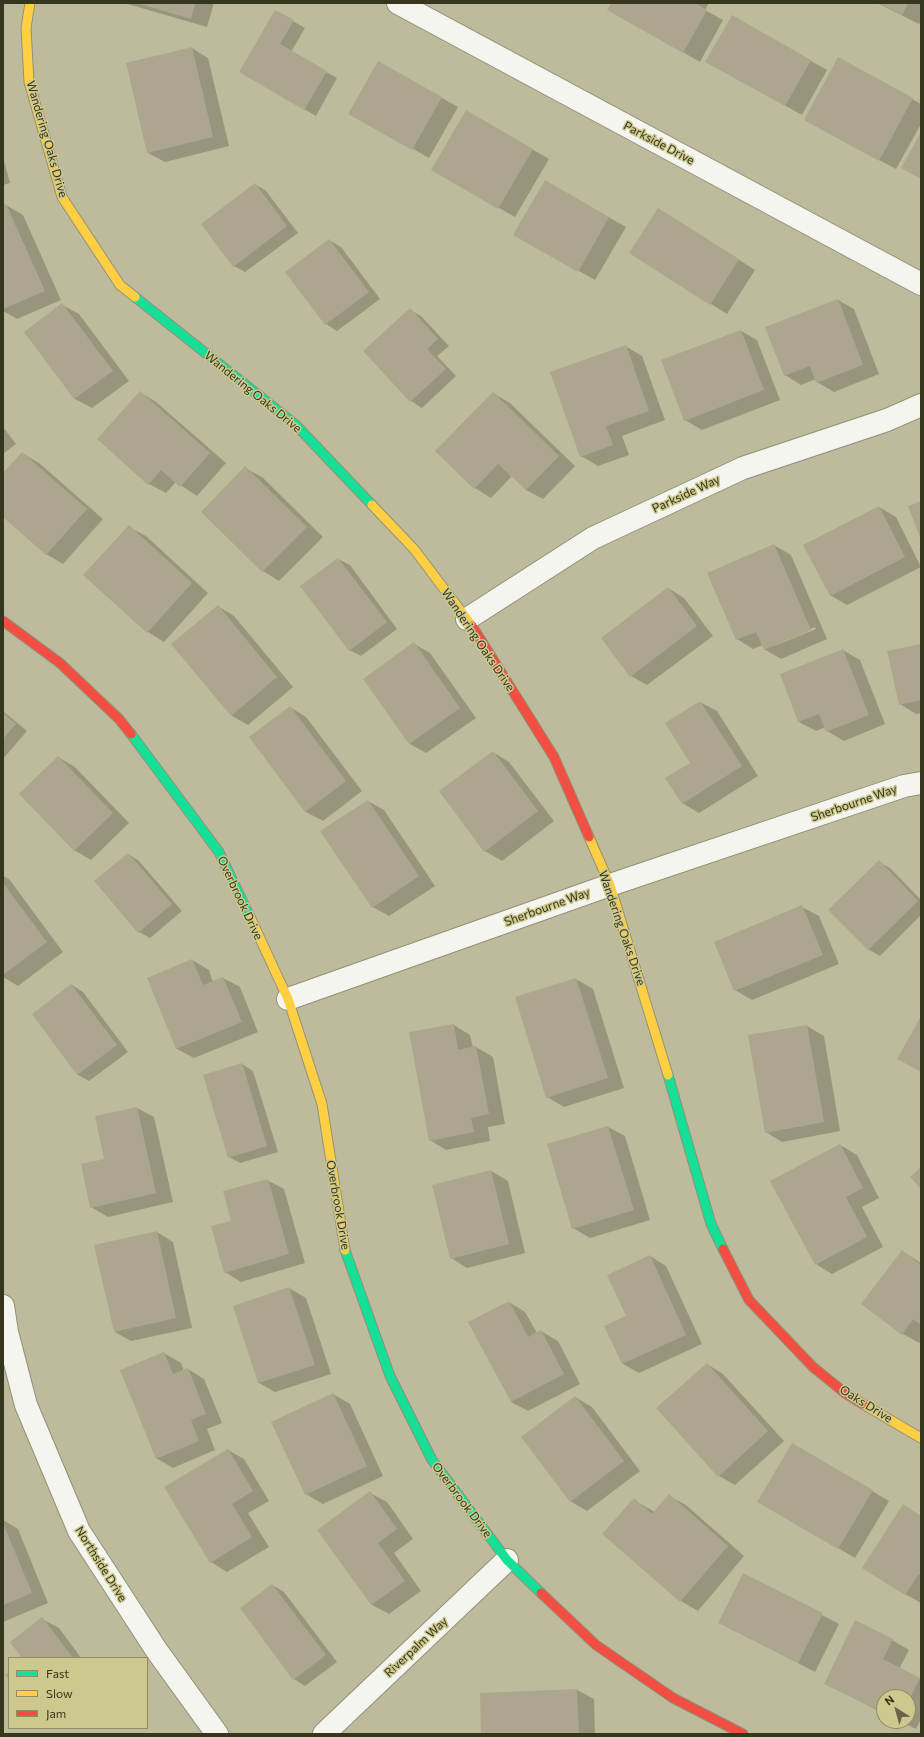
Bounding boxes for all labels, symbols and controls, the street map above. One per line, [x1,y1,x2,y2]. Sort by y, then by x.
street label: Wandering Oaks Drive [23,79,71,199]
street label: Parkside Drive [621,118,697,168]
street label: Wandering Oaks Drive [201,348,305,436]
street label: Parkside Way [650,472,722,516]
street label: Wandering Oaks Drive [438,586,518,694]
street label: Sherbourne Way [809,781,899,825]
street label: Overbrook Drive [214,854,266,942]
street label: Wandering Oaks Drive [596,868,648,988]
street label: Sherbourne Way [502,885,592,929]
street label: Overbrook Drive [323,1159,353,1251]
street label: Oaks Drive [837,1382,895,1426]
street label: Overbrook Drive [429,1459,495,1541]
street label: Northside Drive [72,1524,130,1604]
street label: Riverpalm Way [381,1614,451,1680]
legend [8,1657,148,1729]
text: Fast [46,1666,69,1680]
text: Slow [46,1686,73,1700]
north arrow [876,1689,916,1729]
text: N [882,1692,896,1707]
text: Jam [46,1706,66,1720]

